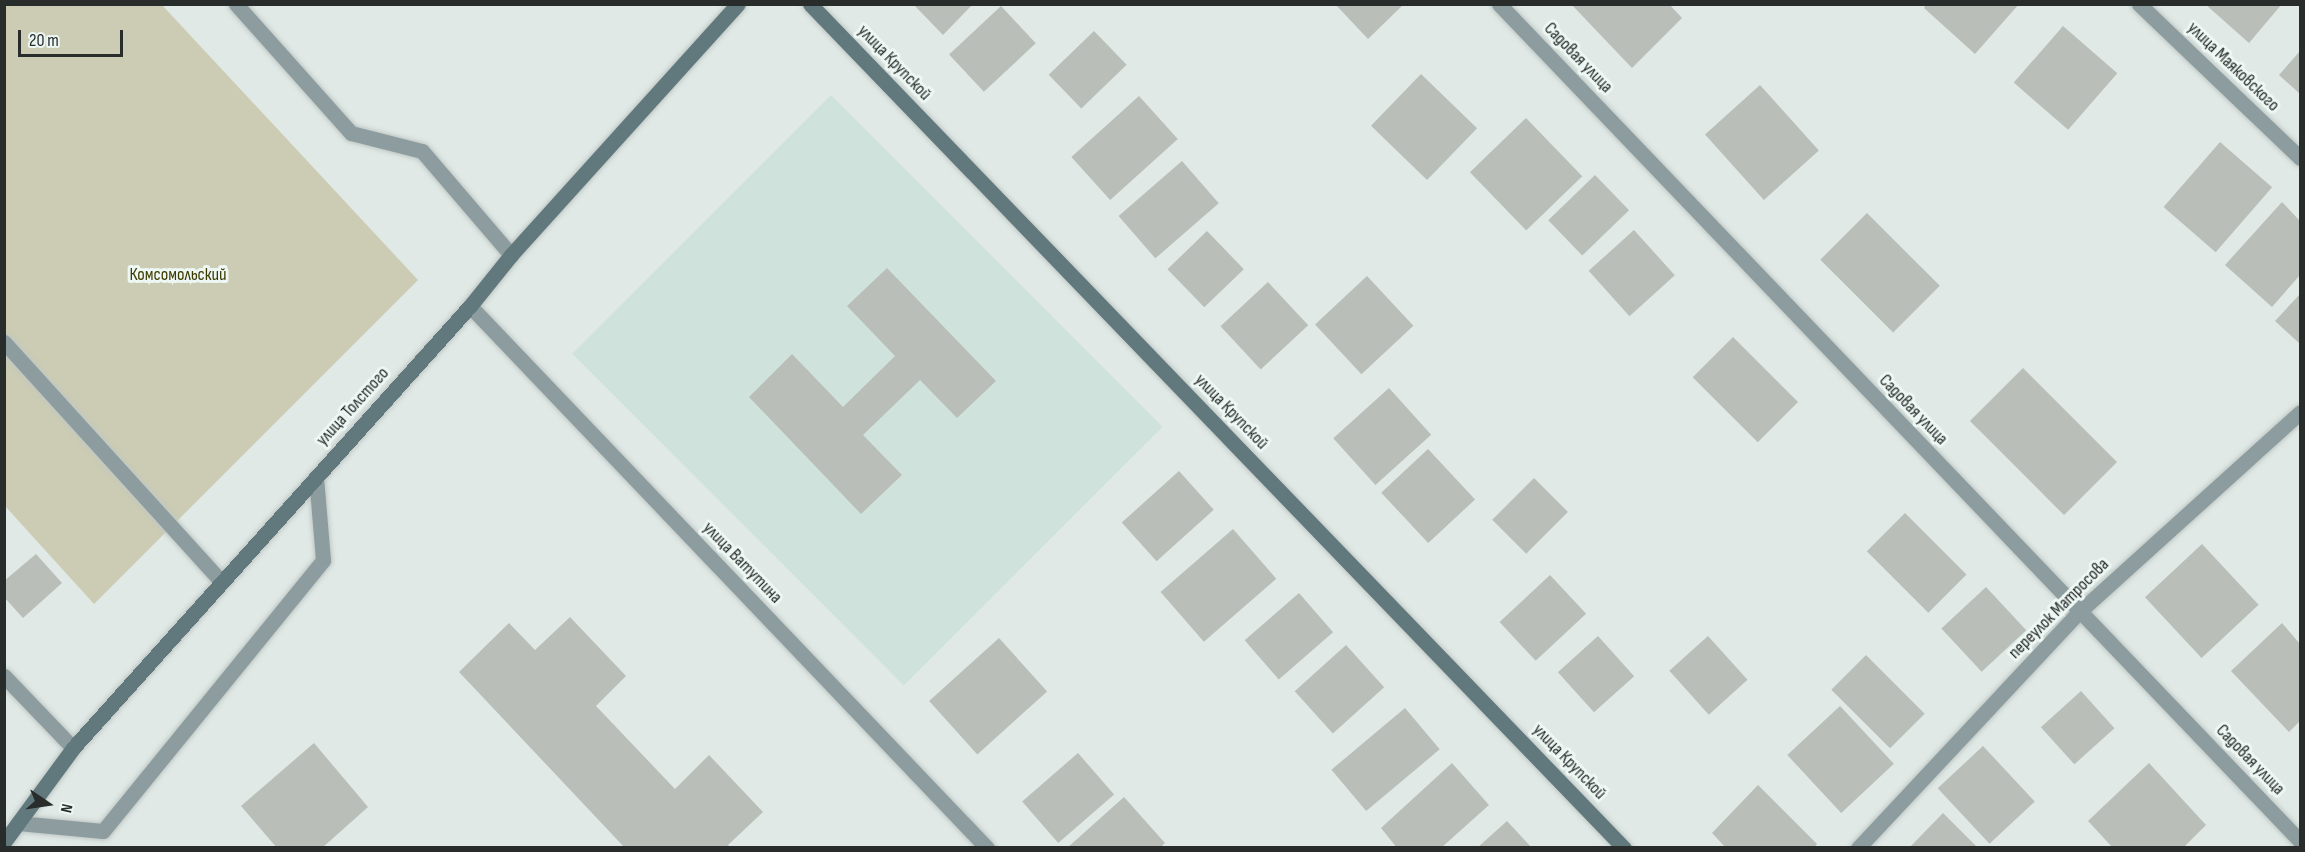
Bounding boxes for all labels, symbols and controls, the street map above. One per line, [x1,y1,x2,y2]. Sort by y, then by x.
scale bar [21,18,126,56]
street label: Садовая улица [1539,18,1617,98]
street label: улица Маяковского [2182,18,2284,116]
street label: улица Крупской [853,21,935,105]
text: 20 m [29,30,59,51]
park label: Комсомольский [129,264,227,286]
street label: улица Толстого [312,363,394,451]
street label: улица Крупской [1190,370,1272,454]
street label: Садовая улица [1874,370,1952,450]
street label: улица Ватутина [698,518,786,608]
street label: переулок Матросова [2004,554,2114,664]
street label: улица Крупской [1528,720,1610,804]
street label: Садовая улица [2211,720,2289,800]
north arrow [18,774,78,834]
text: N [56,802,76,814]

